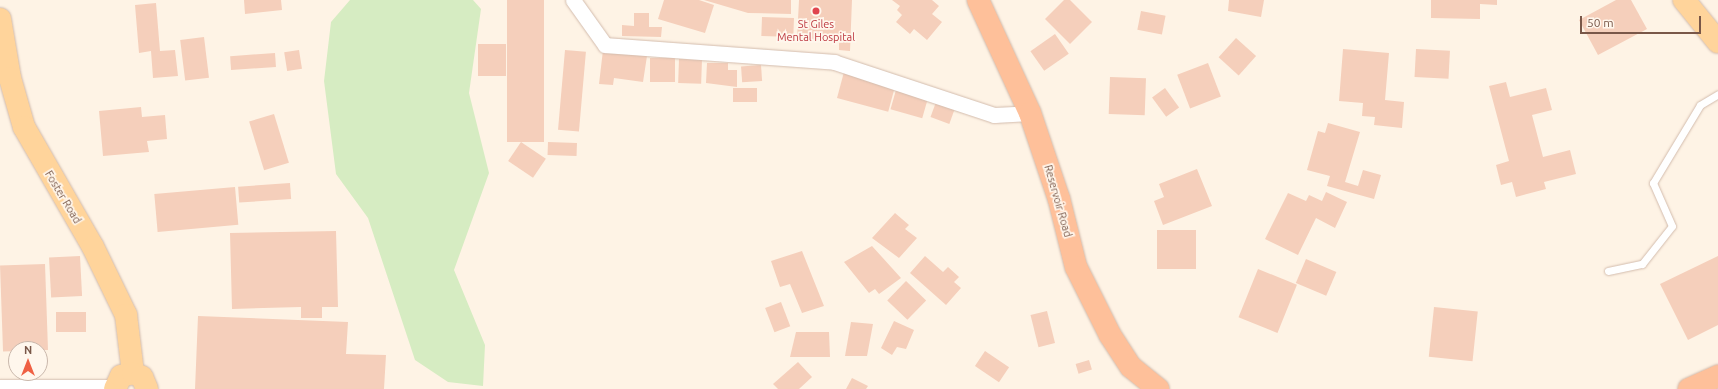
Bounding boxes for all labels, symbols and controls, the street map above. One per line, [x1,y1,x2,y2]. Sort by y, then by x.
marker: St Giles Mental Hospital [810,5,822,17]
scale bar [1582,8,1703,34]
text: 50 m [1587,16,1614,29]
place label: St Giles Mental Hospital [777,18,855,44]
street label: Reservoir Road [1041,163,1075,239]
street label: Foster Road [42,168,84,226]
north arrow [8,341,48,381]
text: N [24,344,32,356]

